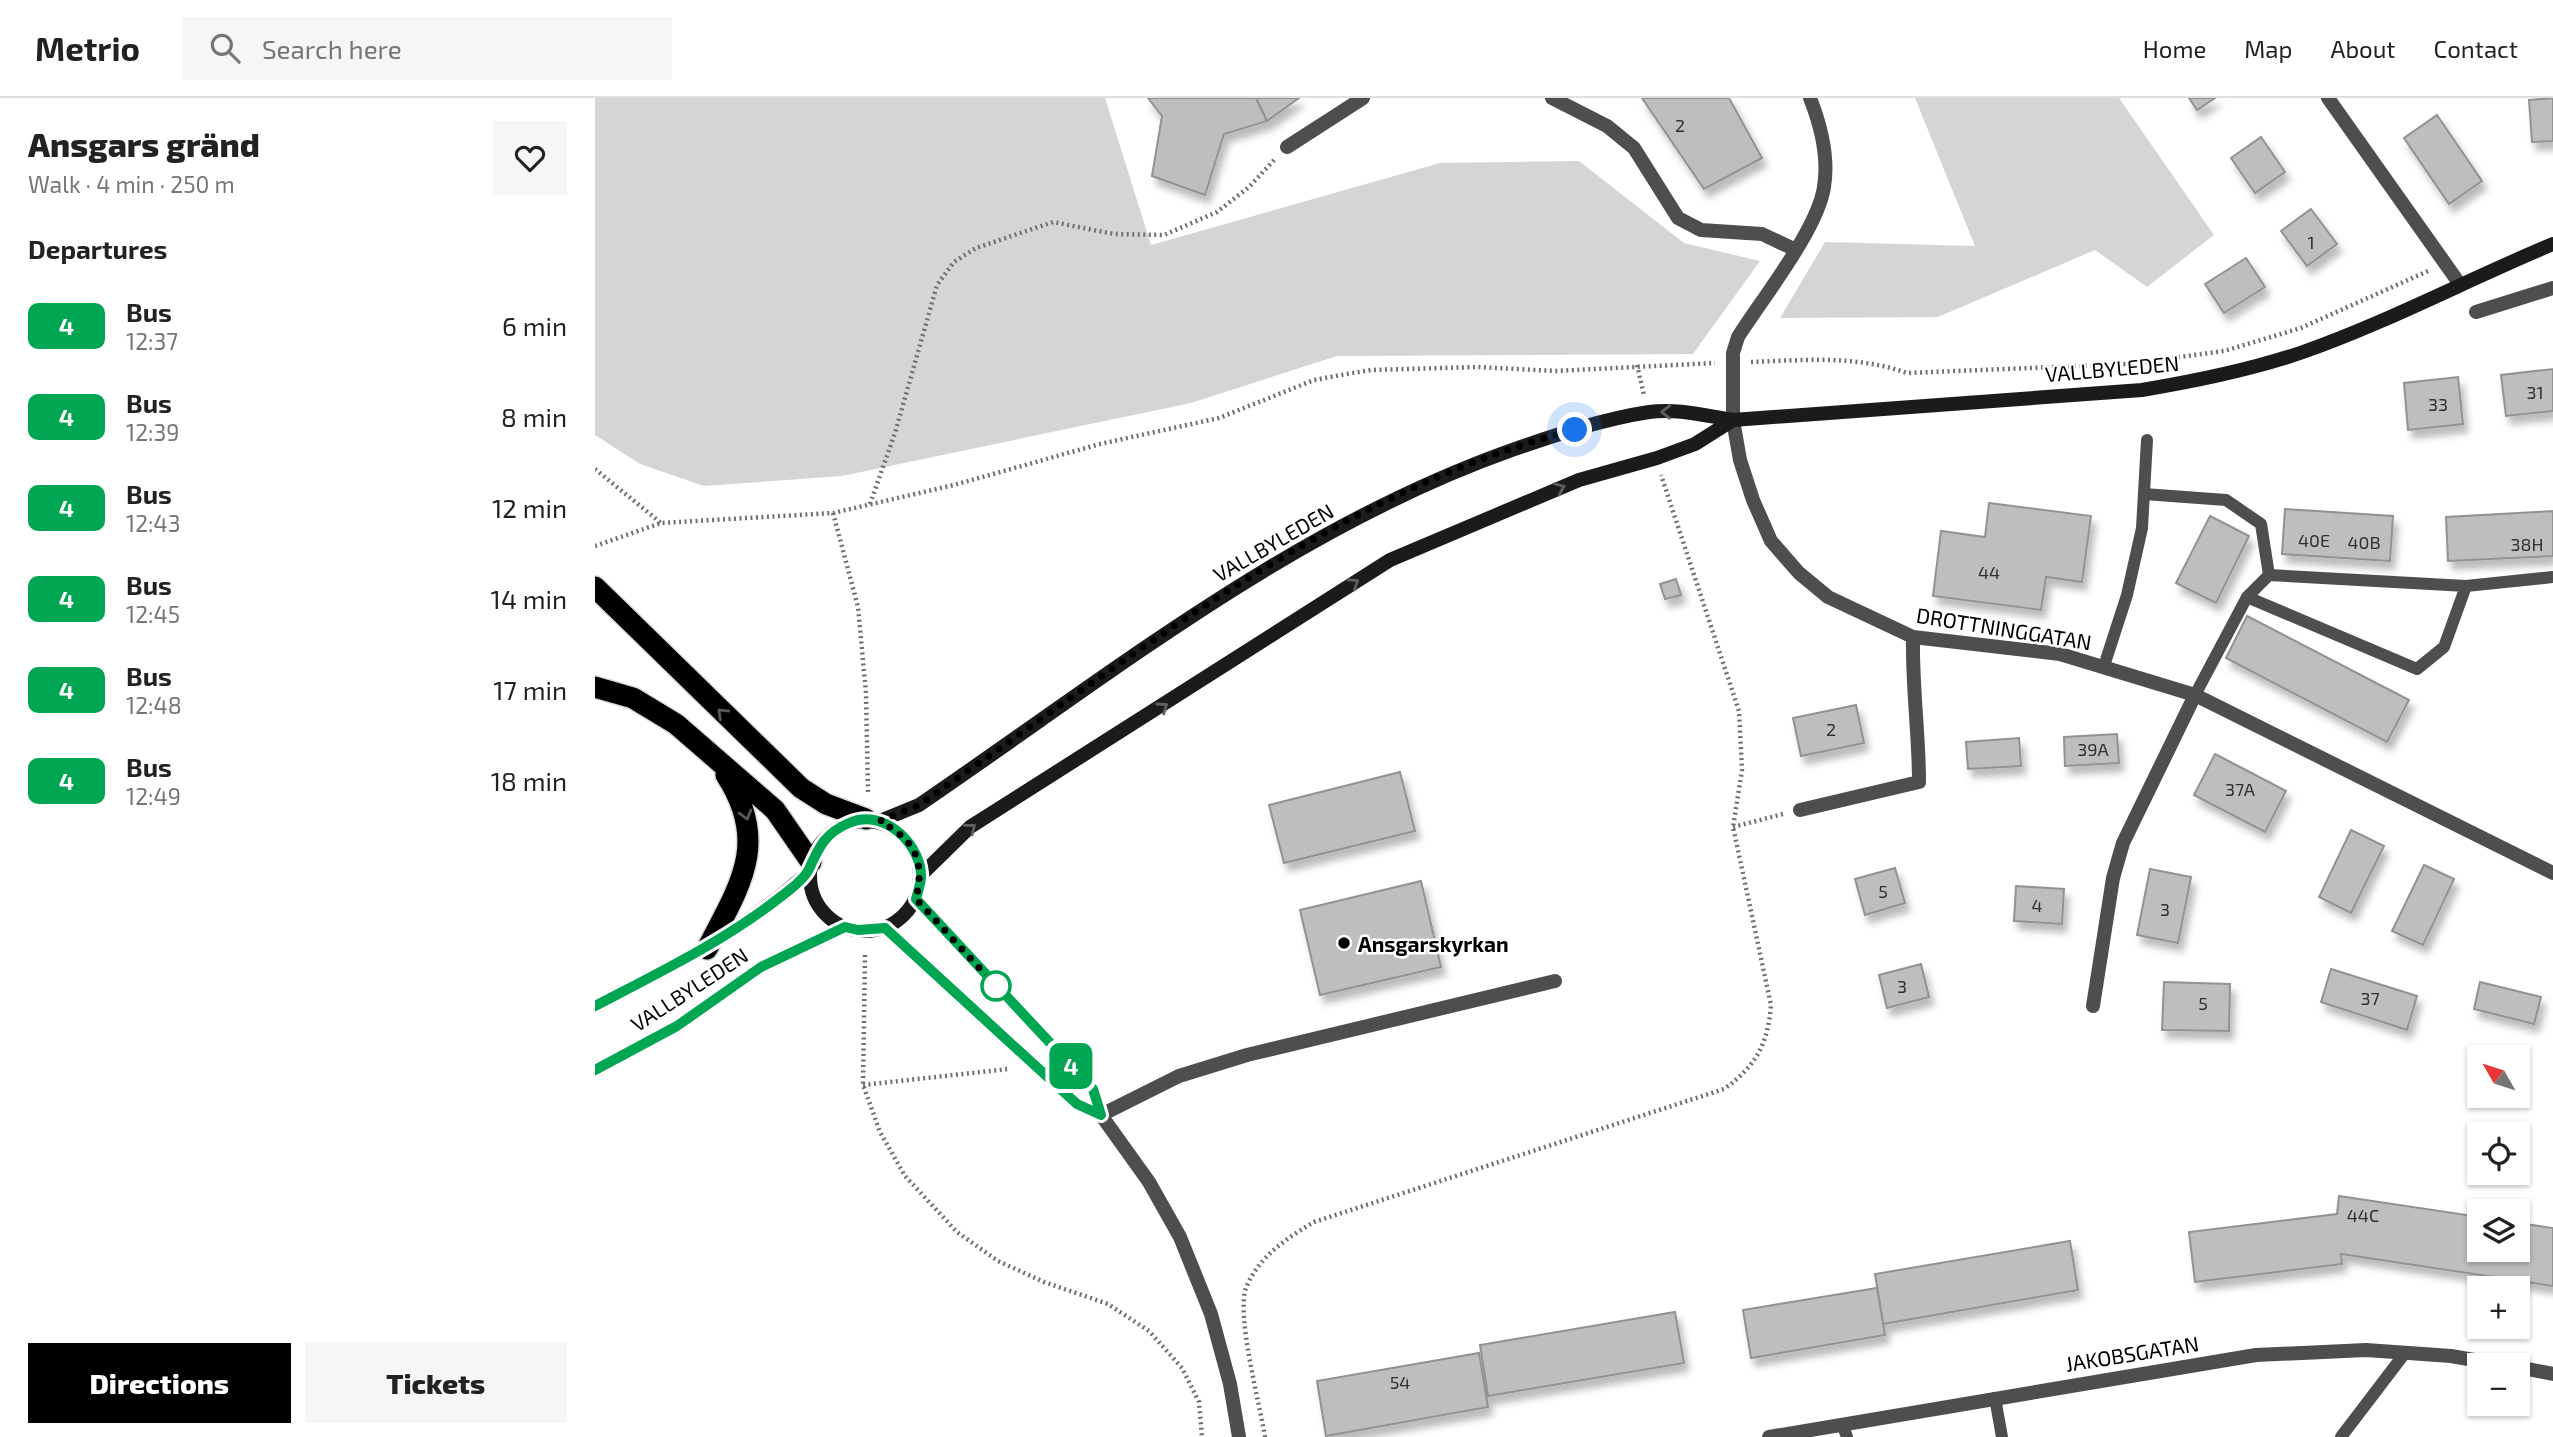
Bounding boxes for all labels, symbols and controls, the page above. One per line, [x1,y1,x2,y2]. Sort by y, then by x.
search box [182,17,672,80]
text: Metrio [35,28,140,68]
icon: search [206,29,244,67]
text: Search here [262,33,402,64]
text: Home [2143,34,2206,63]
text: Map [2244,34,2292,63]
text: About [2330,34,2396,63]
text: Contact [2434,34,2518,63]
house number: 2 [1675,114,1685,136]
button: heart [493,121,567,195]
text: Ansgars gränd [28,124,260,164]
text: Walk · 4 min · 250 m [28,170,235,198]
house number: 1 [2307,231,2315,253]
text: Departures [28,233,167,264]
text: Bus [126,296,172,327]
text: 6 min [502,310,567,341]
text: 4 [59,311,74,340]
text: 12:37 [126,327,178,355]
street label: VALLBYLEDEN [2044,350,2180,386]
house number: 31 [2526,381,2544,403]
text: Bus [126,387,172,418]
house number: 33 [2428,393,2448,415]
text: 8 min [501,401,567,432]
text: 4 [59,402,74,431]
one-way arrow [1660,404,1670,420]
your location [1557,412,1592,447]
text: 12:39 [126,418,179,446]
text: Bus [126,478,172,509]
one-way arrow [1553,482,1566,496]
text: 12 min [492,492,567,523]
text: 4 [59,493,74,522]
street label: VALLBYLEDEN [1208,498,1338,586]
text: 12:43 [126,509,180,537]
house number: 40E [2298,529,2330,551]
house number: 40B [2347,531,2381,553]
house number: 38H [2511,533,2543,555]
house number: 44 [1978,561,2000,583]
text: Bus [126,569,172,600]
one-way arrow [1347,578,1360,591]
text: 14 min [491,583,567,614]
text: 4 [59,584,74,613]
text: 12:45 [126,600,180,628]
street label: DROTTNINGGATAN [1915,602,2093,654]
text: Bus [126,660,172,691]
text: 17 min [493,674,567,705]
text: 4 [59,675,74,704]
text: 12:48 [126,691,182,719]
one-way arrow [1155,702,1168,715]
one-way arrow [718,709,731,722]
house number: 2 [1826,718,1836,740]
house number: 39A [2077,738,2110,760]
text: Bus [126,751,172,782]
text: 18 min [491,765,567,796]
text: 4 [59,766,74,795]
house number: 37A [2225,778,2256,800]
text: 12:49 [126,782,181,810]
one-way arrow [738,809,752,821]
one-way arrow [963,824,976,836]
house number: 5 [1878,880,1888,902]
house number: 4 [2031,894,2043,916]
house number: 3 [2160,898,2170,920]
place label: Ansgarskyrkan [1358,931,1509,957]
marker: Ansgarskyrkan [1336,935,1352,951]
street label: VALLBYLEDEN [626,942,752,1036]
unlabelled marker [981,971,1011,1001]
house number: 3 [1897,975,1907,997]
house number: 37 [2360,987,2380,1009]
house number: 5 [2198,992,2208,1014]
line badge: 4 [1048,1043,1094,1089]
north arrow [2467,1045,2531,1108]
map controls [2467,1045,2530,1416]
text: 4 [1063,1051,1079,1080]
button: locate [2467,1122,2530,1185]
button: layers [2467,1199,2530,1262]
house number: 44C [2347,1204,2379,1226]
button: + [2467,1276,2530,1339]
street label: JAKOBSGATAN [2063,1330,2201,1376]
button: Directions [28,1343,291,1423]
button: Tickets [305,1343,567,1423]
button: − [2467,1353,2530,1416]
house number: 54 [1390,1371,1410,1393]

